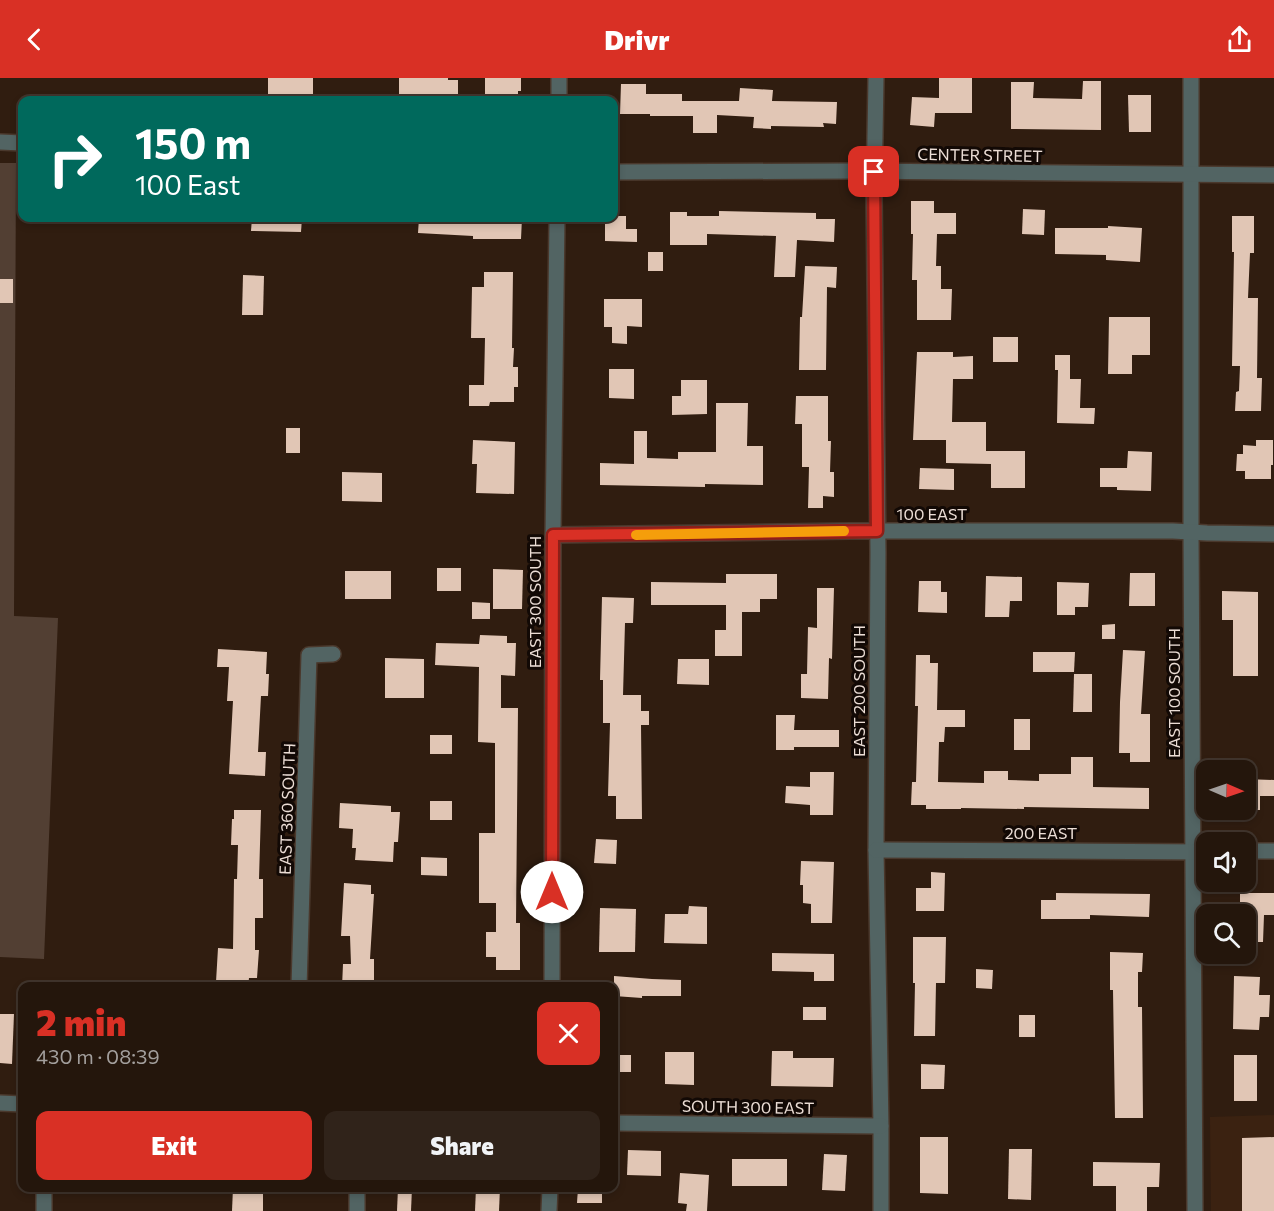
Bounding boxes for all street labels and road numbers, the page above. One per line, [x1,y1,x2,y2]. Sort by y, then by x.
street label: CENTER STREET [917,144,1043,165]
street label: 100 EAST [897,504,967,523]
street label: EAST 300 SOUTH [525,536,544,668]
street label: EAST 200 SOUTH [849,625,868,757]
street label: EAST 100 SOUTH [1164,628,1183,758]
street label: EAST 360 SOUTH [275,743,298,875]
street label: 200 EAST [1005,823,1077,842]
street label: SOUTH 300 EAST [682,1096,814,1117]

